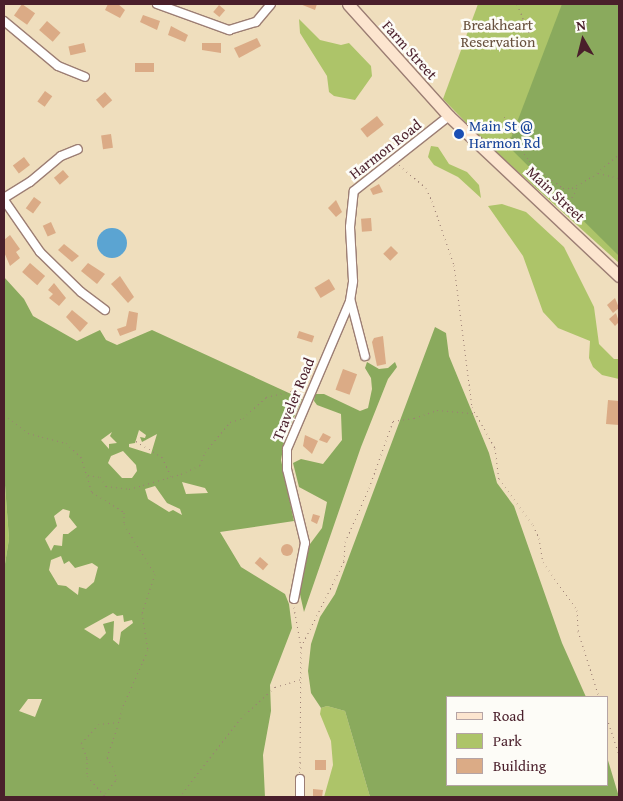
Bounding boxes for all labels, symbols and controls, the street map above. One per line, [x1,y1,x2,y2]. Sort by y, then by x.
park label: Breakheart Reservation [461,15,535,50]
north arrow [558,15,608,65]
text: N [575,15,587,36]
street label: Farm Street [379,17,441,83]
street label: Harmon Road [345,115,425,183]
place label: Main St @ Harmon Rd [469,116,540,151]
marker: Main St @ Harmon Rd [453,128,465,140]
street label: Main Street [523,162,589,226]
street label: Traveler Road [268,355,318,443]
legend [446,696,608,786]
text: Road [493,705,524,726]
text: Park [493,730,522,751]
text: Building [493,755,546,776]

